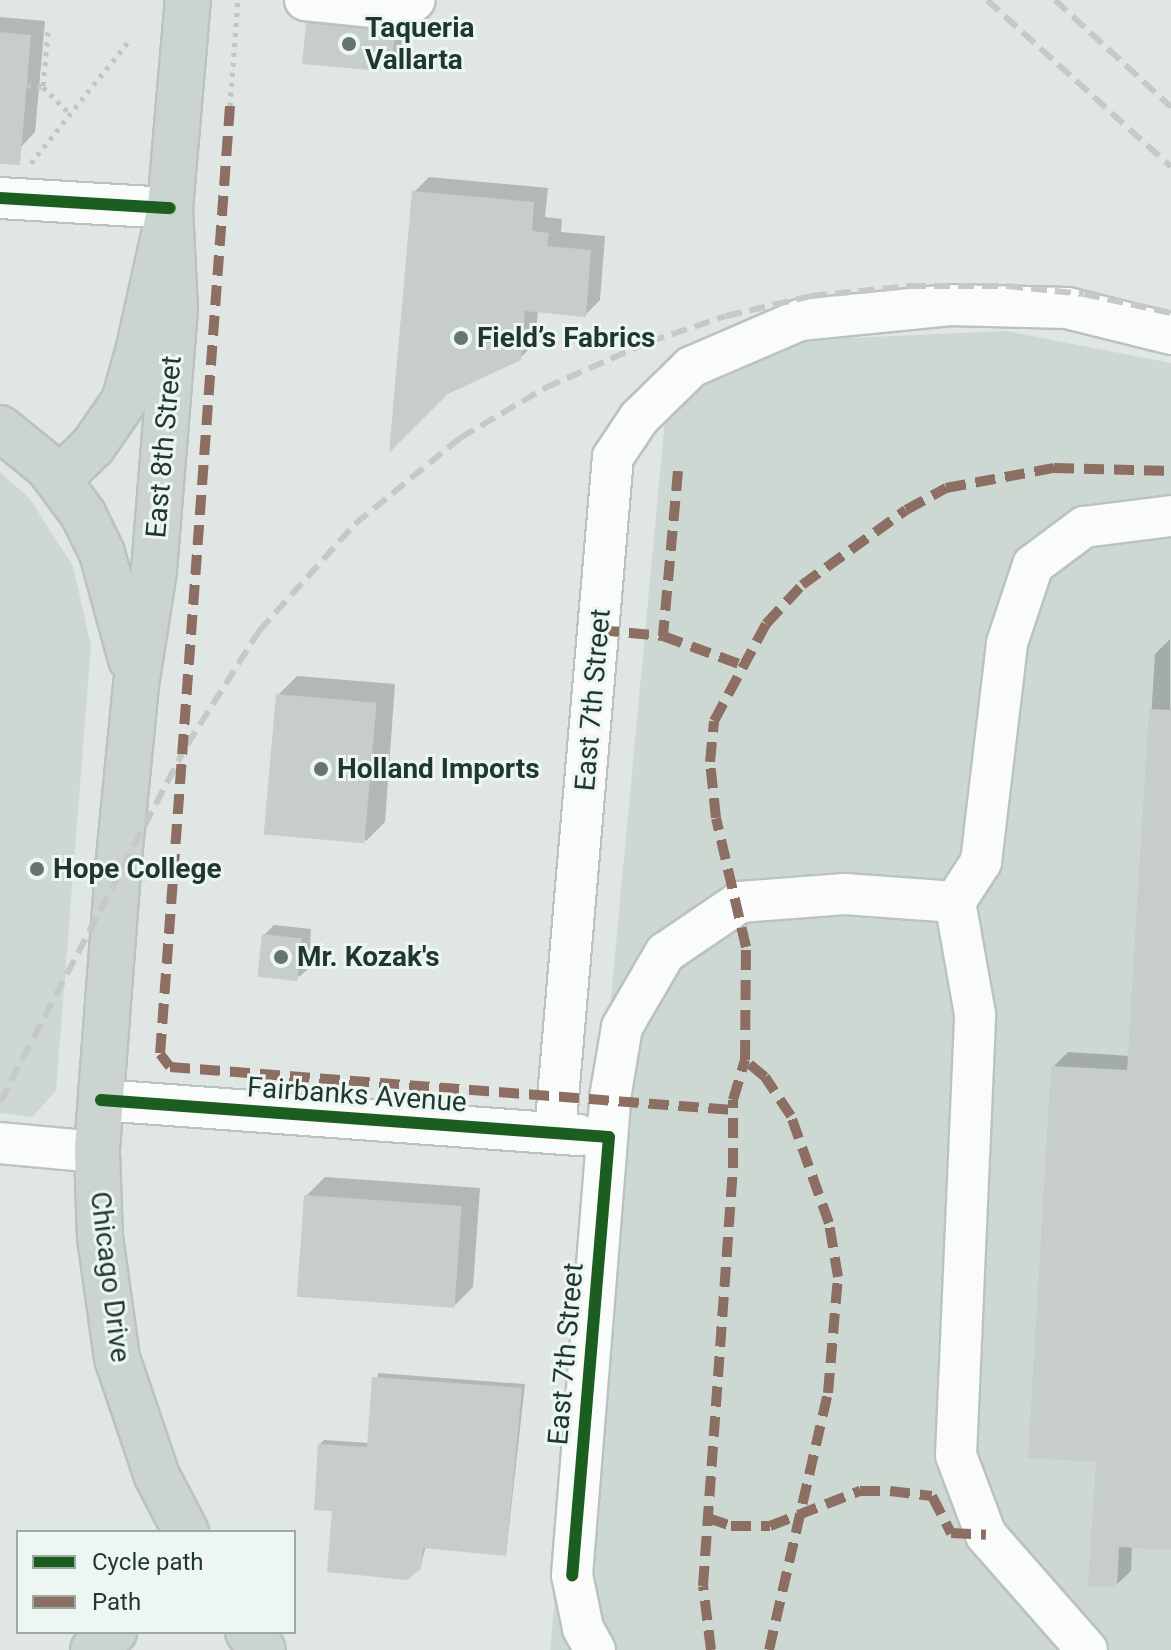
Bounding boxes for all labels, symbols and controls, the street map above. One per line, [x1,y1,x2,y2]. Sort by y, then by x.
place label: Taqueria Vallarta [365,11,475,77]
marker: Taqueria Vallarta [340,35,358,53]
place label: Field’s Fabrics [477,321,655,355]
marker: Field’s Fabrics [452,329,470,347]
street label: East 8th Street [139,354,189,540]
street label: East 7th Street [568,607,618,793]
place label: Holland Imports [337,752,540,786]
marker: Holland Imports [312,760,330,778]
place label: Hope College [53,852,222,886]
marker: Hope College [28,860,46,878]
place label: Mr. Kozak's [297,940,440,974]
marker: Mr. Kozak's [272,948,290,966]
street label: Fairbanks Avenue [246,1071,468,1119]
street label: Chicago Drive [83,1190,137,1364]
street label: East 7th Street [541,1261,591,1447]
legend [16,1530,296,1634]
text: Cycle path [92,1548,204,1576]
text: Path [92,1588,141,1616]

